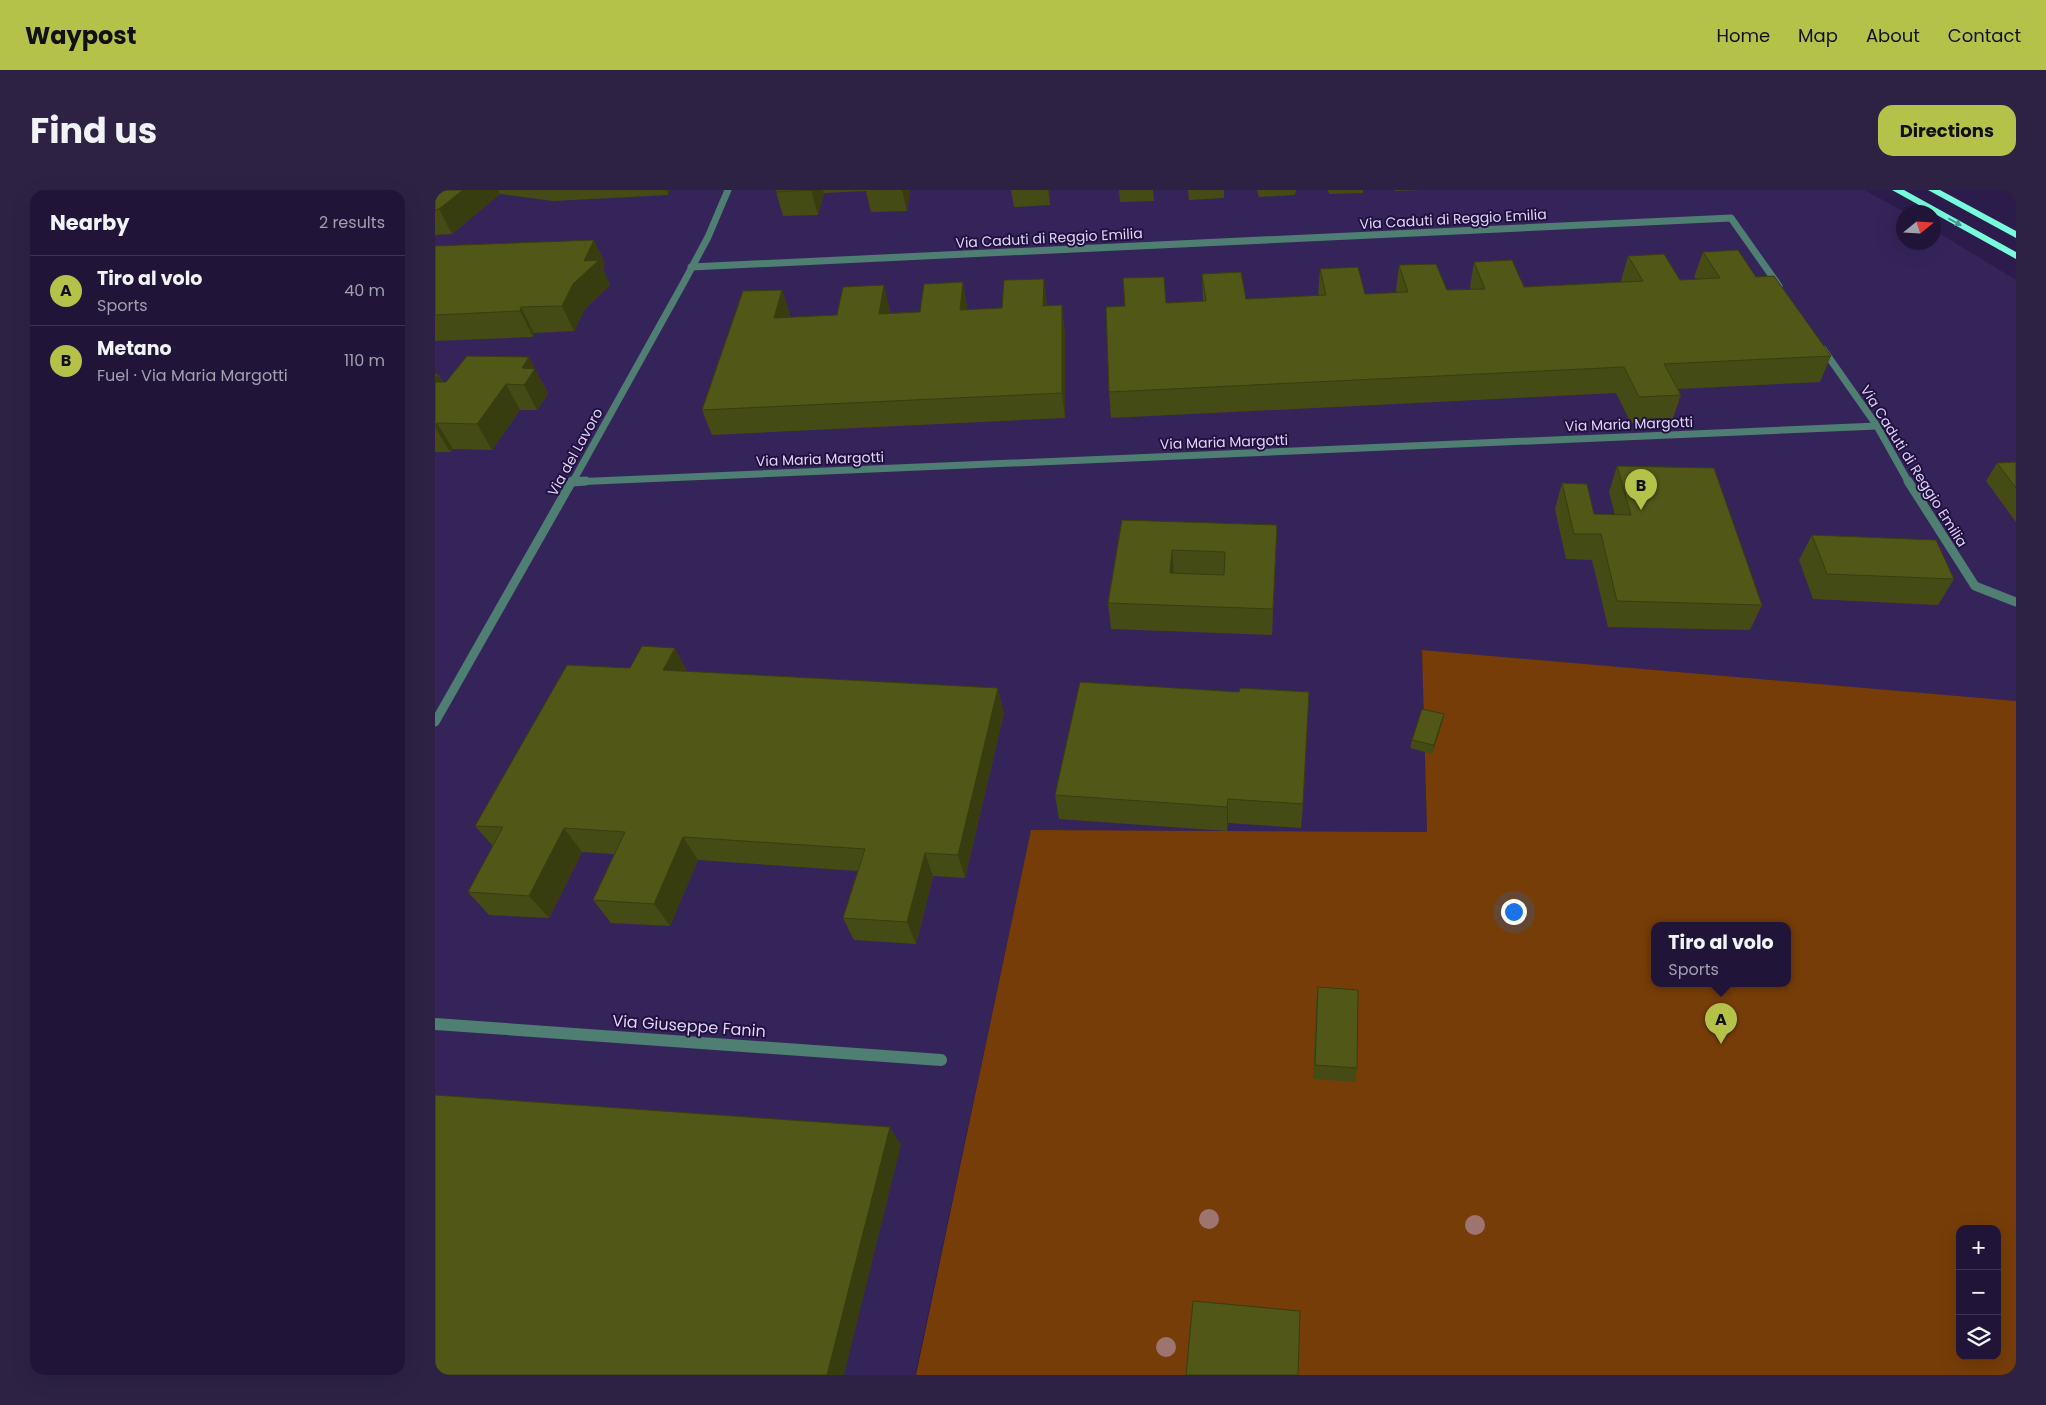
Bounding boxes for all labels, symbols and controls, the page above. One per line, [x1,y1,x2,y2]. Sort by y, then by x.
text: Waypost [25,19,136,52]
text: Home [1716,23,1770,48]
text: Map [1798,23,1838,48]
text: About [1866,23,1920,48]
text: Contact [1948,23,2021,48]
button: Directions [1878,105,2016,156]
text: Find us [30,106,157,155]
street label: Via Caduti di Reggio Emilia [1359,204,1547,234]
north arrow [1896,205,1941,250]
text: Nearby [50,208,130,237]
text: 2 results [319,211,385,234]
one-way arrow [1947,218,1962,226]
street label: Via Caduti di Reggio Emilia [955,223,1143,253]
text: Tiro al volo [97,265,202,292]
text: A [60,279,72,302]
text: 40 m [344,279,385,302]
text: Sports [97,294,148,317]
text: Metano [97,335,172,362]
text: B [61,349,71,372]
text: 110 m [344,349,385,372]
text: Fuel · Via Maria Margotti [97,364,288,387]
street label: Via Caduti di Reggio Emilia [1856,381,1972,551]
street label: Via del Lavoro [543,404,608,500]
street label: Via Maria Margotti [1565,412,1693,436]
street label: Via Maria Margotti [1160,430,1288,454]
street label: Via Maria Margotti [756,447,884,471]
pin: B [1625,469,1657,510]
your location [1501,899,1527,925]
popup [1651,922,1791,987]
text: Tiro al volo [1668,929,1774,956]
text: Sports [1668,958,1719,981]
pin: A [1705,1003,1737,1044]
street label: Via Giuseppe Fanin [611,1009,767,1043]
map controls [1956,1225,2001,1360]
button: + [1956,1225,2001,1270]
button: − [1956,1270,2001,1315]
button: layers [1956,1315,2001,1360]

